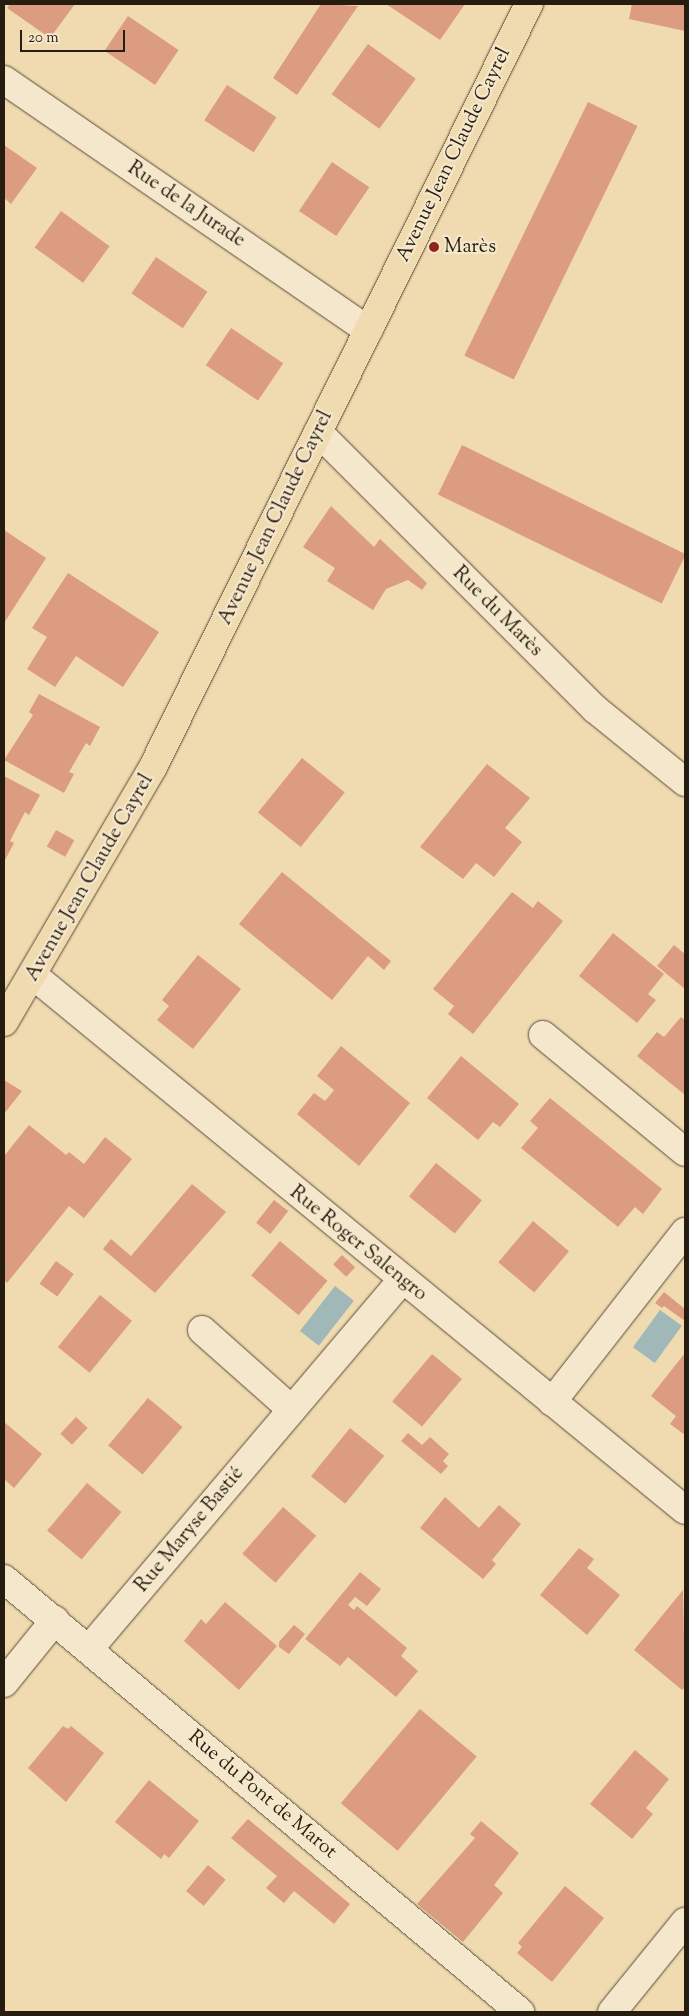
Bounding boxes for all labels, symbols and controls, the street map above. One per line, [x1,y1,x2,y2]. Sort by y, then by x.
scale bar [22,20,128,52]
text: 20 m [28,28,59,49]
street label: Avenue Jean Claude Cayrel [392,44,516,266]
street label: Rue de la Jurade [123,157,249,253]
place label: Marès [444,235,496,259]
marker: Marès [428,241,440,253]
street label: Avenue Jean Claude Cayrel [214,407,338,629]
street label: Rue du Marès [447,562,547,662]
street label: Avenue Jean Claude Cayrel [21,770,159,986]
street label: Rue Roger Salengro [284,1181,432,1307]
street label: Rue Maryse Bastié [131,1462,249,1598]
street label: Rue du Pont de Marot [183,1726,341,1864]

